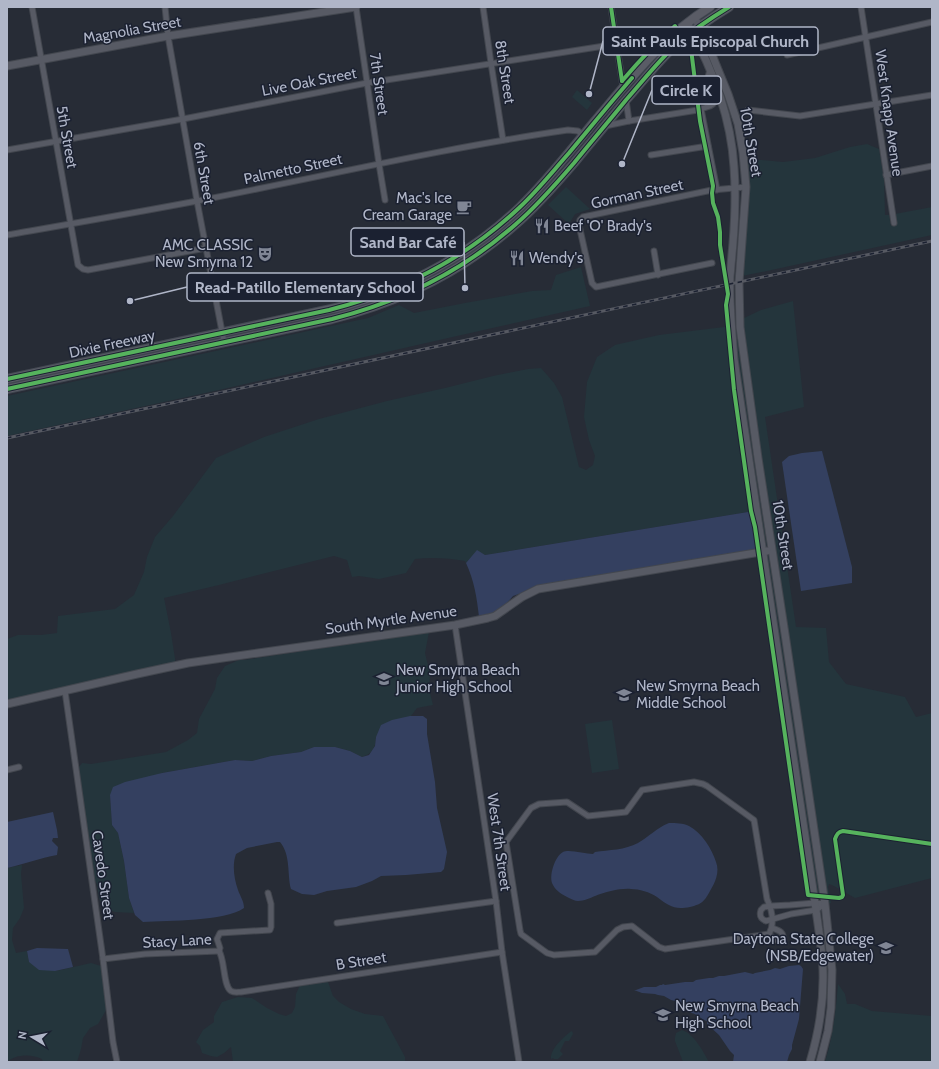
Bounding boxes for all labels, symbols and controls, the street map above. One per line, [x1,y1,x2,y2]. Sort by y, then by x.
street label: Magnolia Street [82,13,182,47]
callout: Saint Pauls Episcopal Church [603,27,818,55]
text: Saint Pauls Episcopal Church [611,32,809,51]
street label: 8th Street [491,39,519,105]
street label: West Knapp Avenue [871,49,907,178]
street label: 7th Street [366,52,392,116]
street label: Live Oak Street [260,64,358,100]
callout: Circle K [652,76,721,104]
text: Circle K [660,81,712,100]
street label: 5th Street [53,104,81,170]
street label: 10th Street [736,106,766,178]
street label: 6th Street [190,140,218,206]
street label: Palmetto Street [242,150,344,188]
street label: Gorman Street [589,175,685,213]
place label: Mac's Ice Cream Garage [363,189,452,224]
cafe icon: Mac's Ice Cream Garage [455,198,473,216]
restaurant icon: Beef 'O' Brady's [533,217,551,235]
place label: Beef 'O' Brady's [554,217,652,235]
callout: Sand Bar Café [351,228,464,256]
text: Sand Bar Café [360,233,456,252]
place label: AMC CLASSIC New Smyrna 12 [155,236,253,271]
theatre icon: AMC CLASSIC New Smyrna 12 [256,245,274,263]
restaurant icon: Wendy's [508,249,526,267]
place label: Wendy's [529,249,583,267]
callout: Read-Patillo Elementary School [187,273,423,301]
text: Read-Patillo Elementary School [195,278,415,297]
street label: Dixie Freeway [67,326,157,362]
street label: 10th Street [769,499,797,571]
street label: South Myrtle Avenue [324,602,458,638]
place label: New Smyrna Beach Junior High School [395,661,520,696]
school or university icon: New Smyrna Beach Junior High School [375,670,393,688]
place label: New Smyrna Beach Middle School [636,677,760,712]
school or university icon: New Smyrna Beach Middle School [615,686,633,704]
street label: West 7th Street [483,792,515,892]
street label: Cavedo Street [88,829,118,921]
street label: Stacy Lane [142,930,212,952]
place label: Daytona State College (NSB/Edgewater) [733,930,874,965]
school or university icon: Daytona State College (NSB/Edgewater) [877,939,895,957]
street label: B Street [334,948,388,974]
place label: New Smyrna Beach High School [675,997,799,1032]
school or university icon: New Smyrna Beach High School [654,1006,672,1024]
north arrow [12,1017,52,1057]
text: N [15,1030,30,1040]

